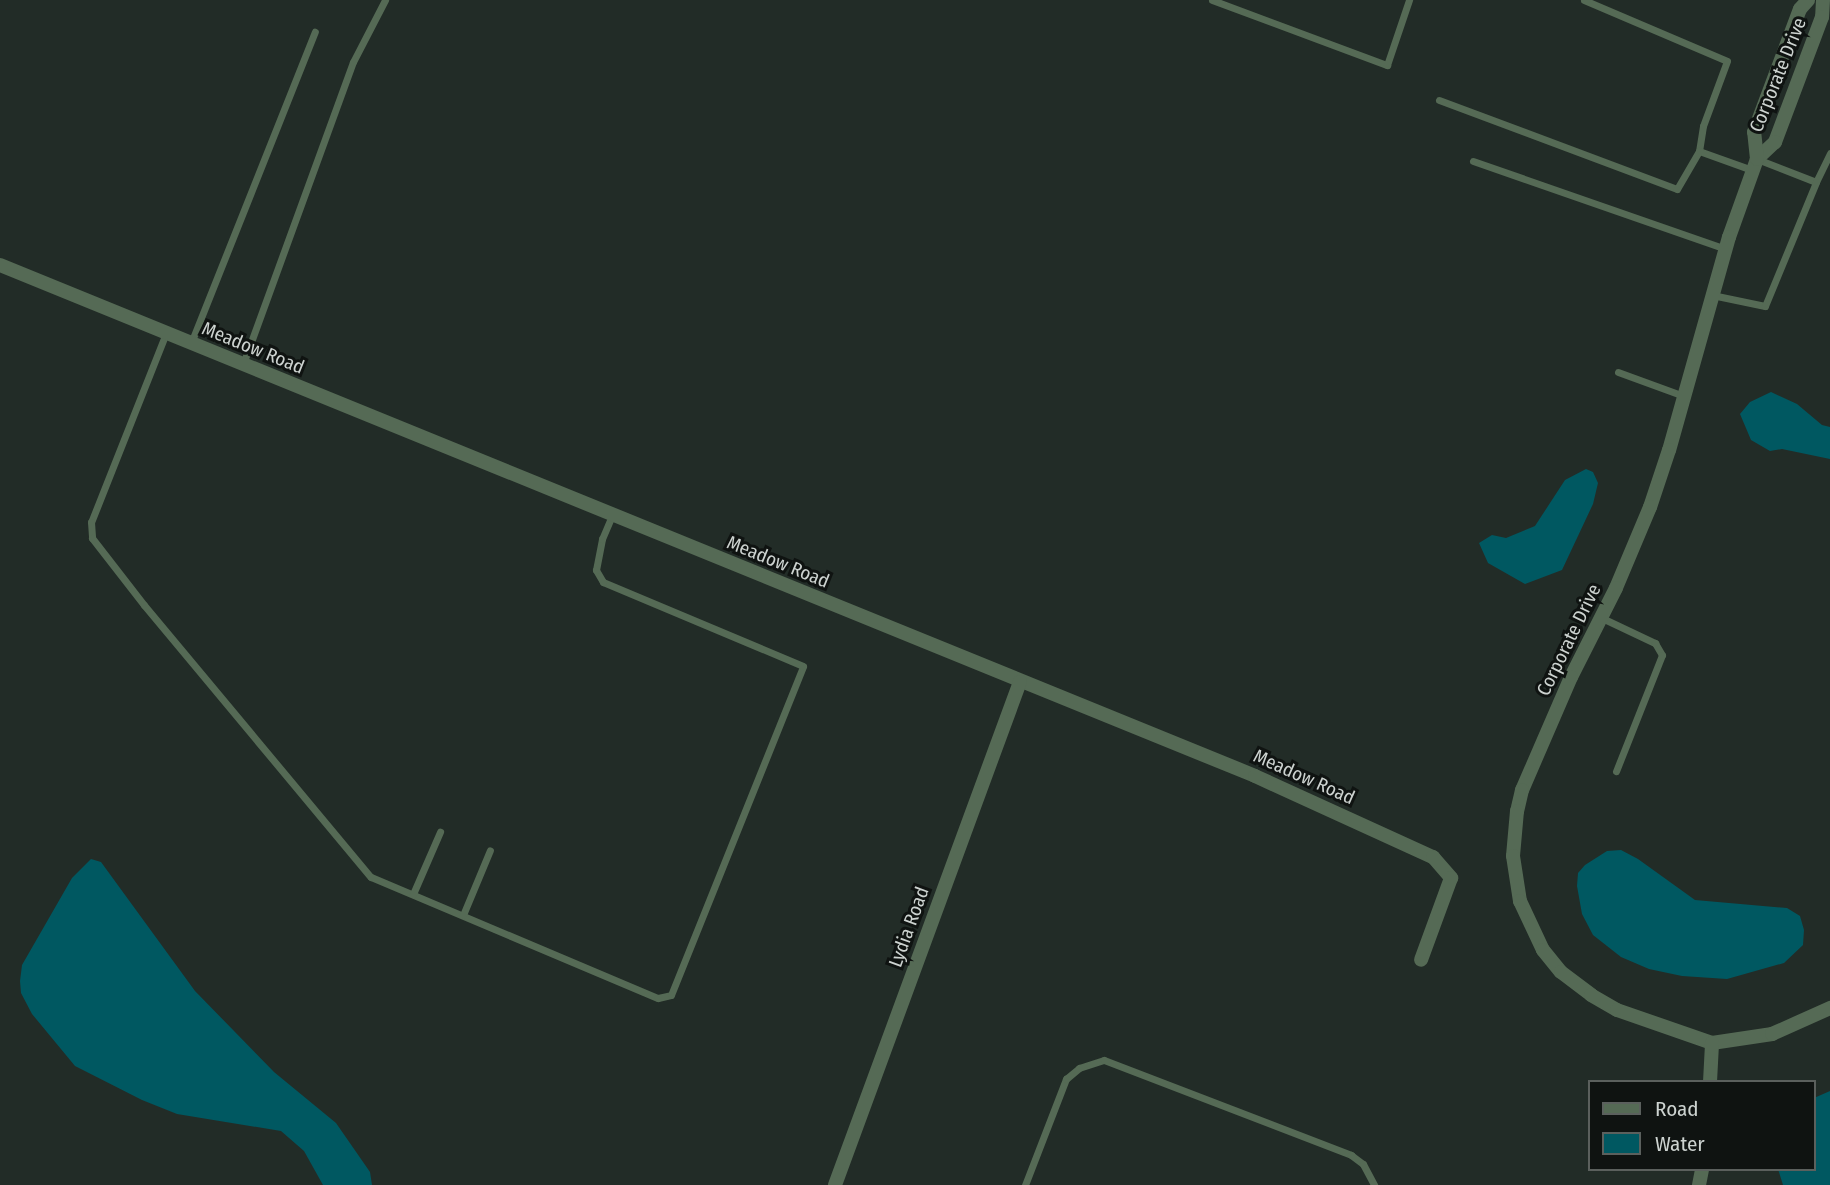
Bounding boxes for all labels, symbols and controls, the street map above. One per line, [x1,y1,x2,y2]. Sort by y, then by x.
street label: Corporate Drive [1745,14,1811,136]
street label: Meadow Road [198,317,308,379]
street label: Meadow Road [723,531,833,593]
street label: Corporate Drive [1532,580,1606,700]
street label: Meadow Road [1250,745,1358,809]
street label: Lydia Road [884,884,934,970]
legend [1588,1080,1816,1171]
text: Road [1655,1096,1699,1122]
text: Water [1655,1131,1705,1157]

